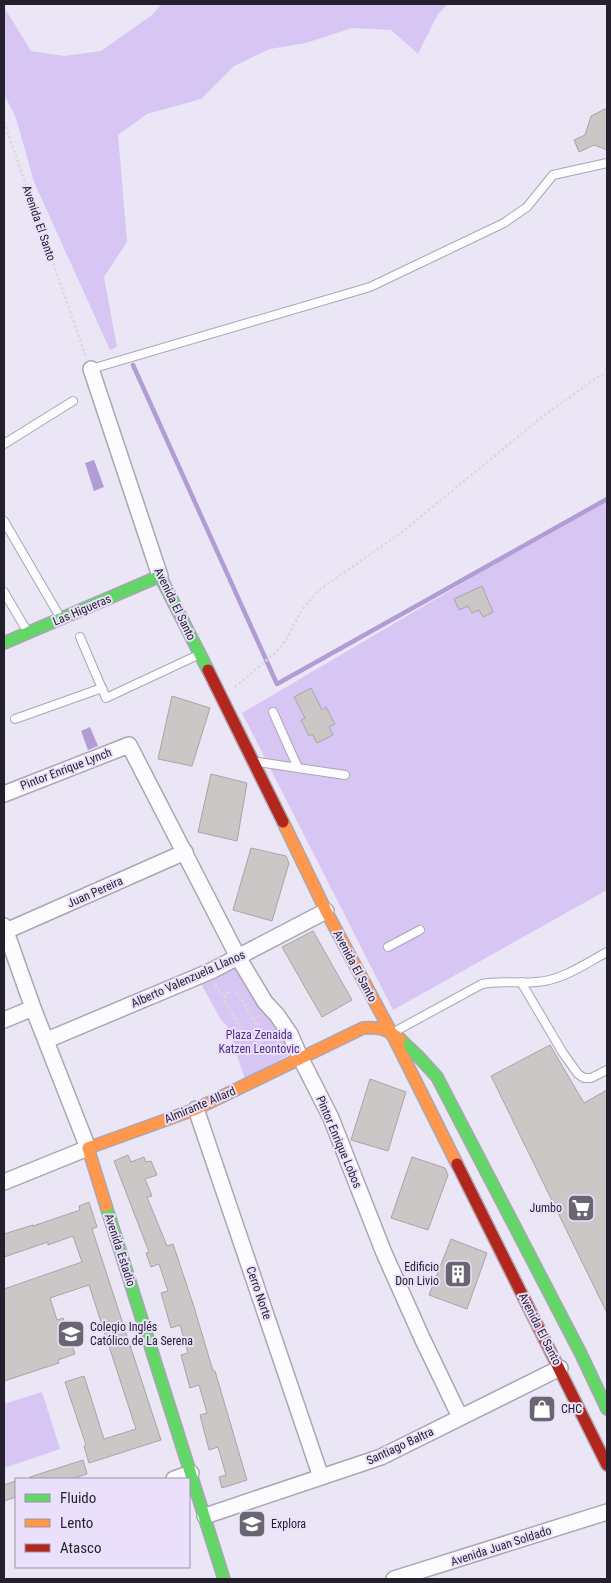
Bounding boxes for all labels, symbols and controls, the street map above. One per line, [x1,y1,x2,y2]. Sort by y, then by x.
street label: Avenida El Santo [20,183,58,263]
street label: Avenida El Santo [151,565,199,643]
street label: Las Higueras [51,591,113,629]
street label: Pintor Enrique Lynch [18,745,114,793]
street label: Juan Pereira [65,873,125,910]
street label: Avenida El Santo [330,928,380,1004]
street label: Alberto Valenzuela Llanos [129,948,247,1010]
park label: Plaza Zenaida Katzen Leontovic [218,1028,300,1056]
street label: Almirante Allard [162,1084,238,1126]
street label: Pintor Enrique Lobos [313,1094,365,1190]
supermarket icon: Jumbo [566,1193,596,1223]
place label: Jumbo [529,1201,562,1215]
street label: Avenida Estadio [102,1212,138,1288]
building icon: Edificio Don Livio [443,1259,473,1289]
place label: Edificio Don Livio [395,1260,439,1288]
street label: Cerro Norte [243,1265,275,1322]
street label: Avenida El Santo [516,1291,564,1367]
school or university icon: Colegio Inglés Católico de La Serena [56,1319,86,1349]
place label: Colegio Inglés Católico de La Serena [90,1320,193,1348]
shop icon: CHC [527,1394,557,1424]
place label: CHC [561,1402,582,1416]
street label: Santiago Baltra [364,1424,436,1468]
legend [15,1478,190,1568]
text: Fluido [60,1489,96,1507]
school or university icon: Explora [237,1509,267,1539]
text: Lento [60,1514,93,1532]
place label: Explora [271,1517,306,1531]
street label: Avenida Juan Soldado [449,1523,553,1569]
text: Atasco [60,1539,101,1557]

